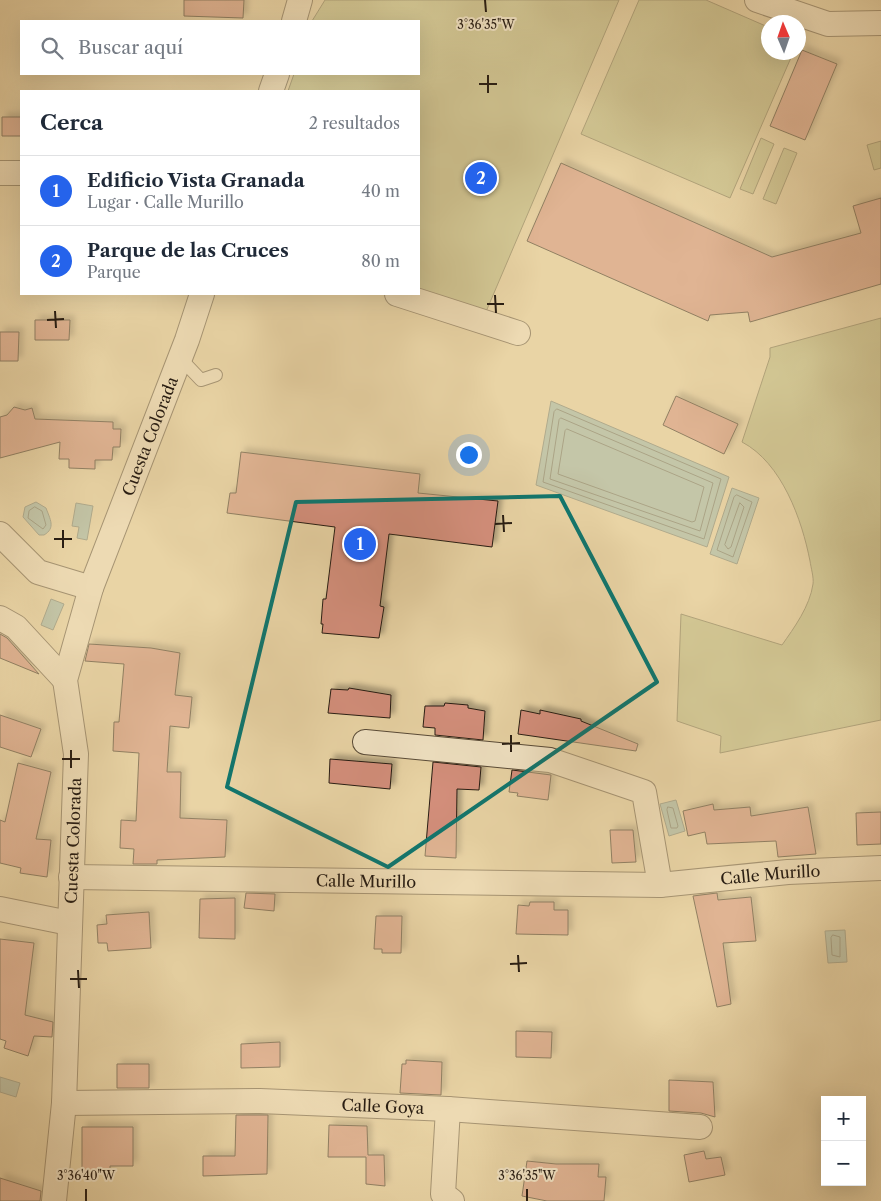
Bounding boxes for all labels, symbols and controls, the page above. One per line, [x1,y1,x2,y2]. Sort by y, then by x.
north arrow [761,15,806,60]
text: 3°36'35"W [457,17,516,32]
search box [20,20,420,75]
icon: search [38,34,66,62]
text: Buscar aquí [78,36,183,59]
text: Cerca [40,110,103,135]
text: 2 resultados [309,113,400,133]
pin: 2 [465,159,497,197]
text: Edificio Vista Granada [87,169,305,192]
text: 1 [52,181,60,201]
text: 40 m [361,181,400,201]
text: Lugar · Calle Murillo [87,192,244,212]
text: Parque de las Cruces [87,239,289,262]
text: 2 [51,251,61,271]
text: 80 m [361,251,400,271]
text: Parque [87,262,141,282]
street label: Cuesta Colorada [118,373,182,499]
your location [456,442,482,468]
pin: 1 [344,525,376,563]
street label: Cuesta Colorada [61,777,85,904]
street label: Calle Murillo [719,861,821,889]
street label: Calle Murillo [316,870,416,892]
street label: Calle Goya [341,1094,425,1118]
map controls [821,1096,866,1186]
button: + [821,1096,866,1141]
button: − [821,1141,866,1186]
text: 3°36'40"W [57,1168,116,1183]
text: 3°36'35"W [498,1168,557,1183]

